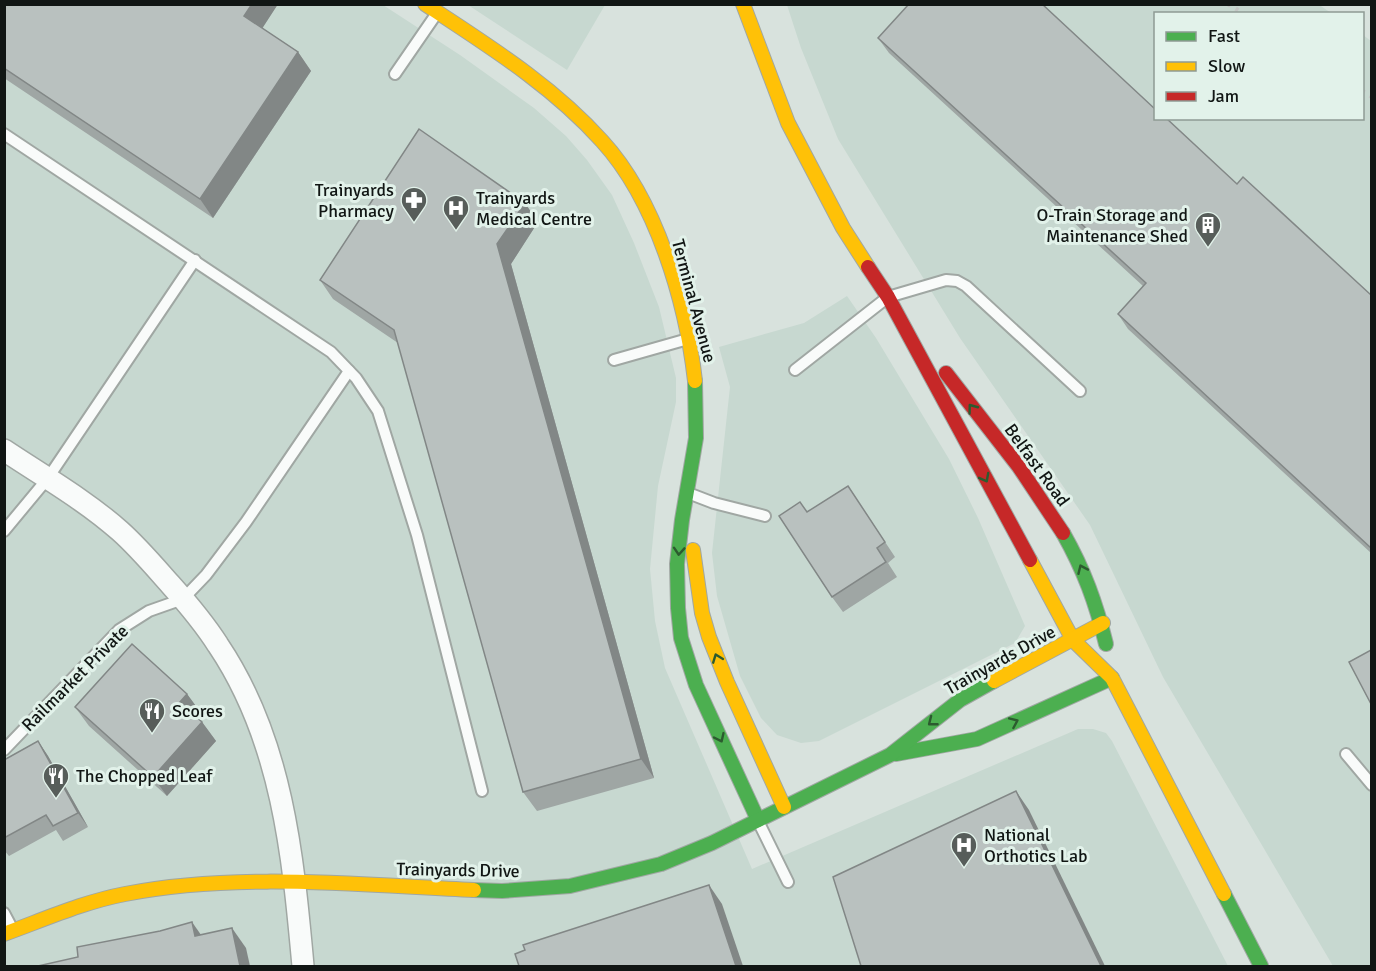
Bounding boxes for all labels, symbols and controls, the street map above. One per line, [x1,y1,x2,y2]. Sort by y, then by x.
legend [1154,12,1364,120]
text: Fast [1208,25,1240,47]
text: Slow [1208,55,1245,77]
text: Jam [1208,85,1239,107]
place label: Trainyards Pharmacy [315,179,395,222]
pharmacy icon: Trainyards Pharmacy [399,185,429,223]
place label: Trainyards Medical Centre [476,187,592,230]
hospital icon: Trainyards Medical Centre [441,193,471,231]
place label: O-Train Storage and Maintenance Shed [1037,204,1188,247]
building icon: O-Train Storage and Maintenance Shed [1193,210,1223,248]
street label: Terminal Avenue [667,237,721,365]
one-way arrow [969,404,980,415]
street label: Belfast Road [1000,419,1074,511]
one-way arrow [978,471,989,482]
one-way arrow [673,546,686,555]
one-way arrow [1077,565,1089,576]
street label: Railmarket Private [17,620,133,736]
street label: Trainyards Drive [941,620,1059,700]
one-way arrow [711,654,724,664]
restaurant icon: Scores [137,696,167,734]
place label: Scores [172,700,223,722]
one-way arrow [928,715,939,726]
one-way arrow [1008,718,1019,730]
one-way arrow [712,732,724,743]
restaurant icon: The Chopped Leaf [41,761,71,799]
place label: The Chopped Leaf [76,765,213,787]
place label: National Orthotics Lab [984,824,1088,867]
hospital icon: National Orthotics Lab [949,830,979,868]
street label: Trainyards Drive [396,858,520,882]

